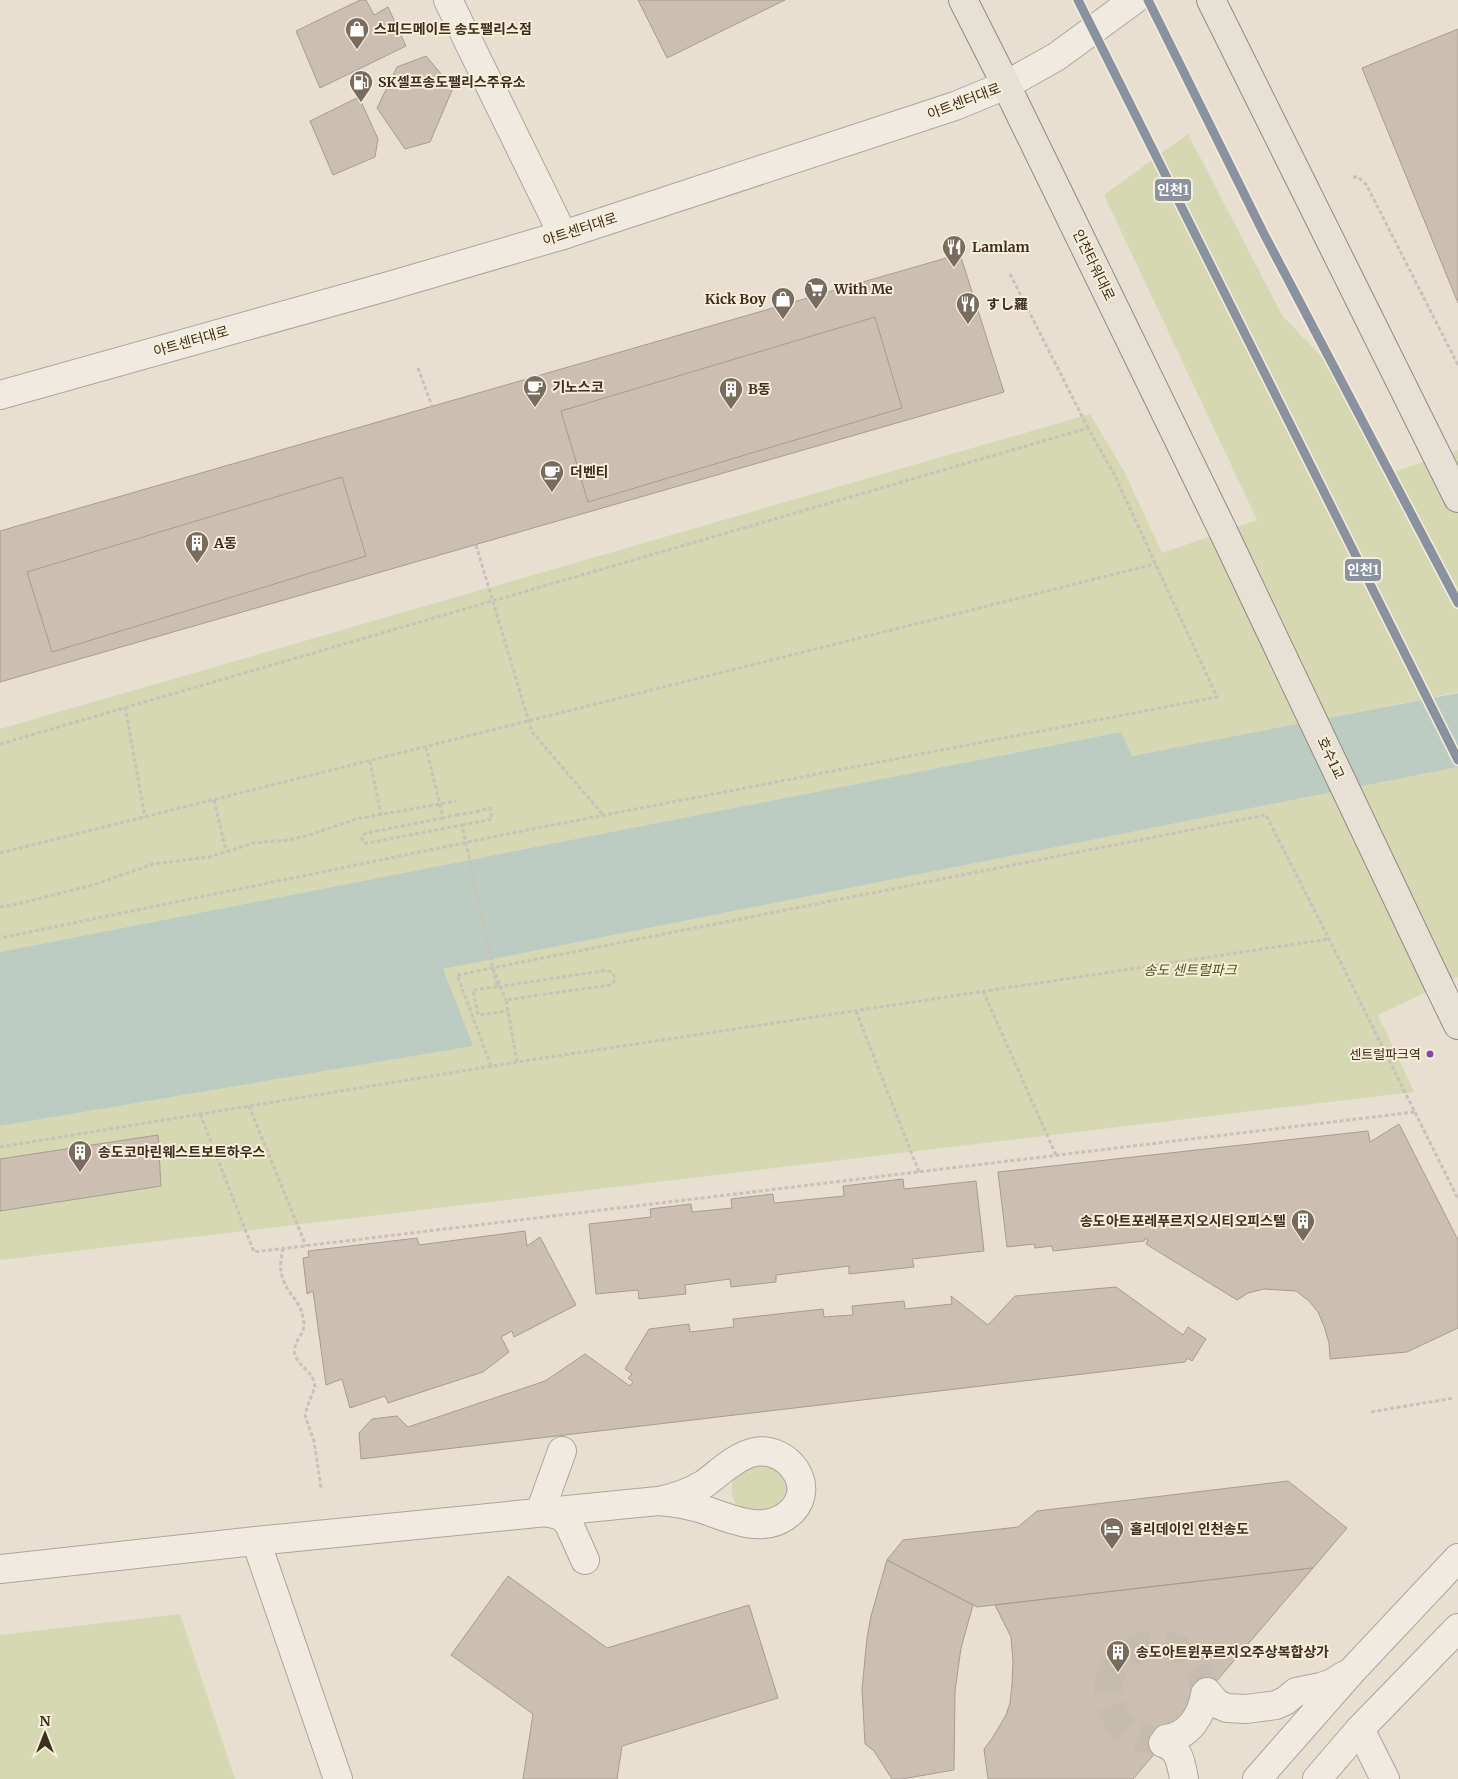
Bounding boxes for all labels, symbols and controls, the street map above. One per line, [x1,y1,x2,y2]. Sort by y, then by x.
shop icon: 스피드메이트 송도팰리스점 [344,16,370,50]
place label: 스피드메이트 송도팰리스점 [374,20,532,38]
fuel station icon: SK셀프송도팰리스주유소 [348,69,374,103]
place label: SK셀프송도팰리스주유소 [378,73,526,91]
street label: 아트센터대로 [925,79,1003,123]
line badge: 인천1 [1154,178,1192,202]
text: 인천1 [1157,181,1190,199]
street label: 아트센터대로 [540,208,620,250]
street label: 인천타워대로 [1069,226,1119,304]
restaurant icon: Lamlam [941,234,967,268]
place label: Lamlam [972,238,1030,256]
supermarket icon: With Me [803,276,829,310]
place label: With Me [833,280,893,298]
shop icon: Kick Boy [770,286,796,320]
place label: Kick Boy [705,290,767,308]
restaurant icon: すし羅 [955,291,981,325]
place label: すし羅 [986,295,1028,313]
street label: 아트센터대로 [151,322,231,360]
cafe icon: 기노스코 [522,374,548,408]
building icon: B동 [718,376,744,410]
place label: 기노스코 [552,378,604,396]
place label: B동 [748,380,771,398]
cafe icon: 더벤티 [539,459,565,493]
place label: 더벤티 [570,463,609,481]
building icon: A동 [184,530,210,564]
place label: A동 [213,534,237,552]
line badge: 인천1 [1344,558,1382,582]
text: 인천1 [1347,561,1380,579]
street label: 호수1교 [1313,734,1349,782]
park label: 송도 센트럴파크 [1143,961,1238,979]
place label: 센트럴파크역 [1349,1046,1421,1063]
marker: 센트럴파크역 [1425,1049,1435,1059]
building icon: 송도코마린웨스트보트하우스 [67,1139,93,1173]
place label: 송도코마린웨스트보트하우스 [98,1143,266,1161]
building icon: 송도아트포레푸르지오시티오피스텔 [1290,1208,1316,1242]
place label: 송도아트포레푸르지오시티오피스텔 [1080,1212,1286,1230]
hotel icon: 홀리데이인 인천송도 [1099,1516,1125,1550]
place label: 홀리데이인 인천송도 [1130,1520,1249,1538]
building icon: 송도아트윈푸르지오주상복합상가 [1105,1639,1131,1673]
place label: 송도아트윈푸르지오주상복합상가 [1136,1643,1329,1661]
north arrow [20,1709,70,1759]
text: N [39,1712,51,1730]

